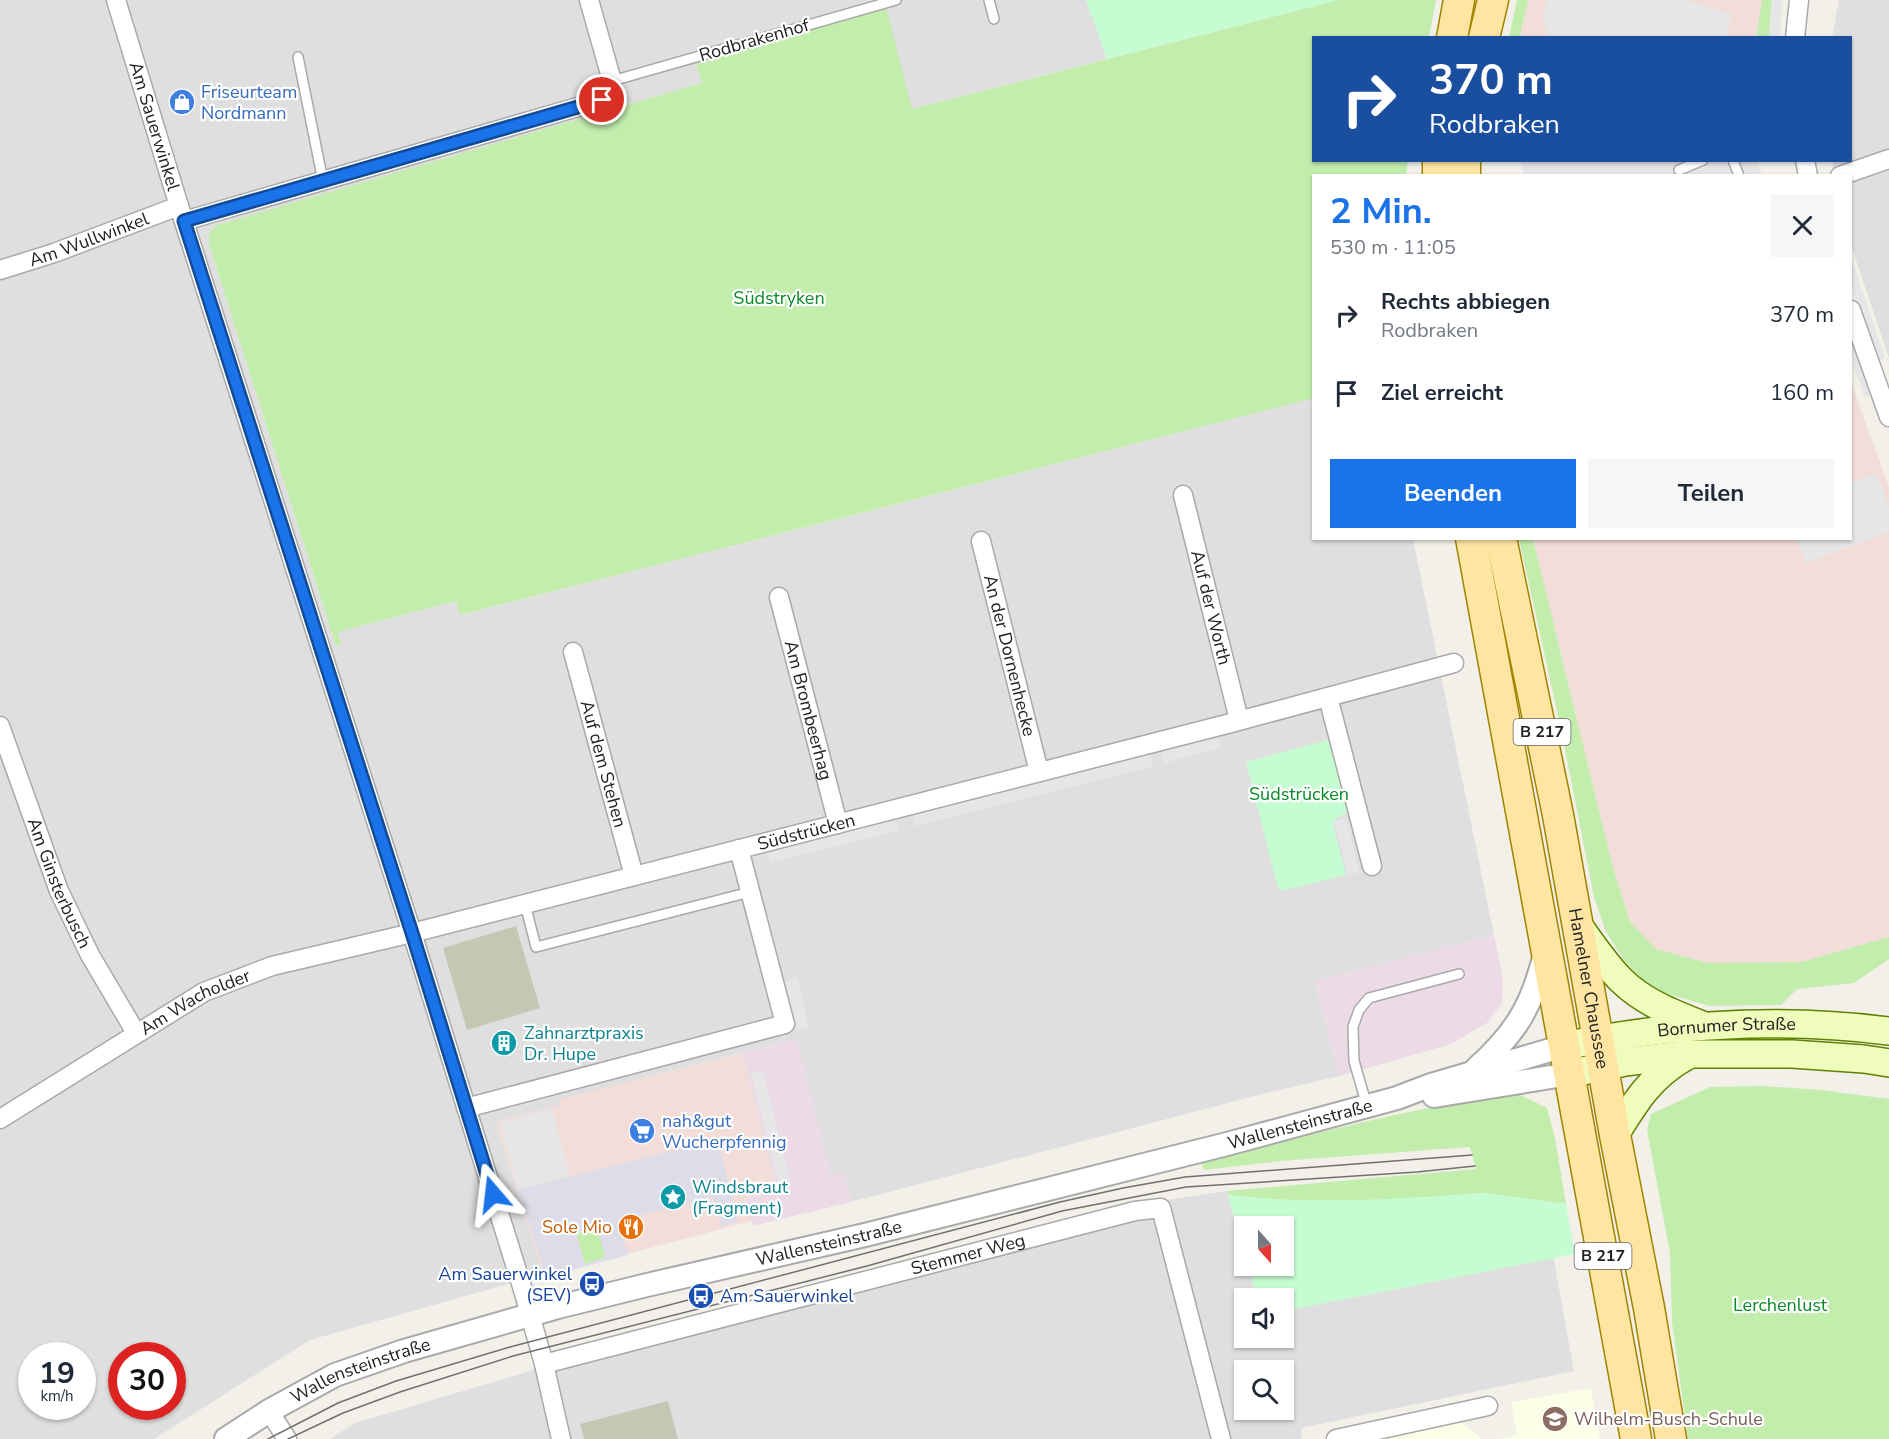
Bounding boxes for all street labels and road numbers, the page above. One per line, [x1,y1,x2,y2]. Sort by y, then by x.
street label: Rodbrakenhof [696,13,813,67]
street label: Am Sauerwinkel [124,59,186,194]
street label: Am Wullwinkel [26,206,153,272]
street label: Auf der Worth [1185,548,1237,667]
street label: An der Dornenhecke [978,572,1042,739]
street label: Am Brombeerhag [779,638,838,783]
street label: Auf dem Stehen [575,698,632,830]
road number: B 217 [1514,719,1570,745]
street label: Südstrücken [755,808,858,856]
street label: Am Ginsterbusch [22,815,97,952]
street label: Hamelner Chaussee [1563,906,1615,1071]
street label: Am Wacholder [135,963,254,1041]
street label: Bornumer Straße [1656,1012,1796,1043]
street label: Wallensteinstraße [1225,1093,1375,1155]
street label: Wallensteinstraße [754,1214,904,1272]
street label: Stemmer Weg [908,1228,1028,1281]
road number: B 217 [1574,1243,1632,1269]
street label: Wallensteinstraße [286,1332,433,1409]

